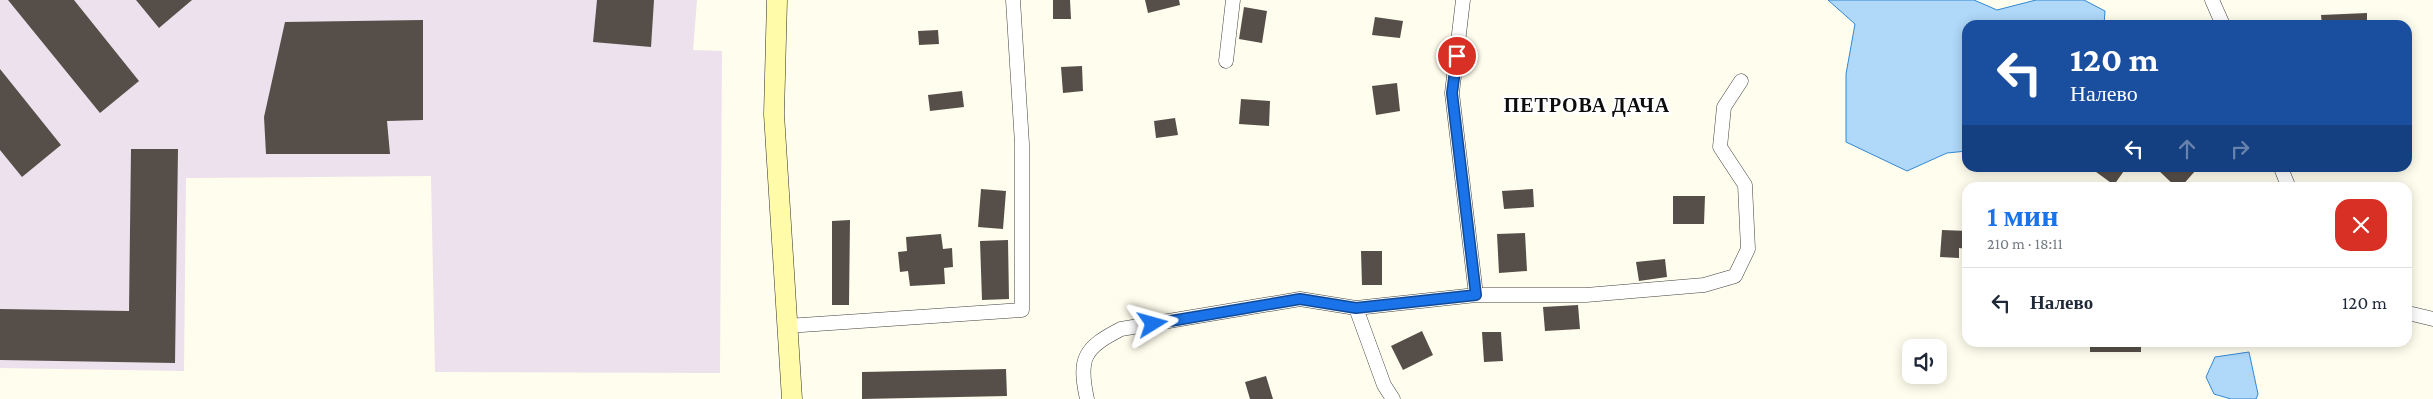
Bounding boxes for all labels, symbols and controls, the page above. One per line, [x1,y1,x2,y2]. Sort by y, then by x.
pin [1436,35,1478,77]
icon: left [1987,40,2052,105]
text: 120 m [2070,40,2159,79]
icon: arrive [1443,42,1471,70]
text: Налево [2070,81,2138,106]
district label: ПЕТРОВА ДАЧА [1504,94,1670,117]
icon: left [2120,135,2148,163]
icon: ahead [2173,135,2201,163]
icon: right [2226,135,2254,163]
text: 1 мин [1987,199,2058,232]
button: close [2335,199,2387,251]
text: 210 m · 18:11 [1987,235,2063,252]
icon: left [1987,289,2015,317]
text: Налево [2030,292,2093,313]
text: 120 m [2342,292,2387,313]
position arrow [1126,297,1178,349]
map controls [1902,339,1947,384]
button: sound [1902,339,1947,384]

